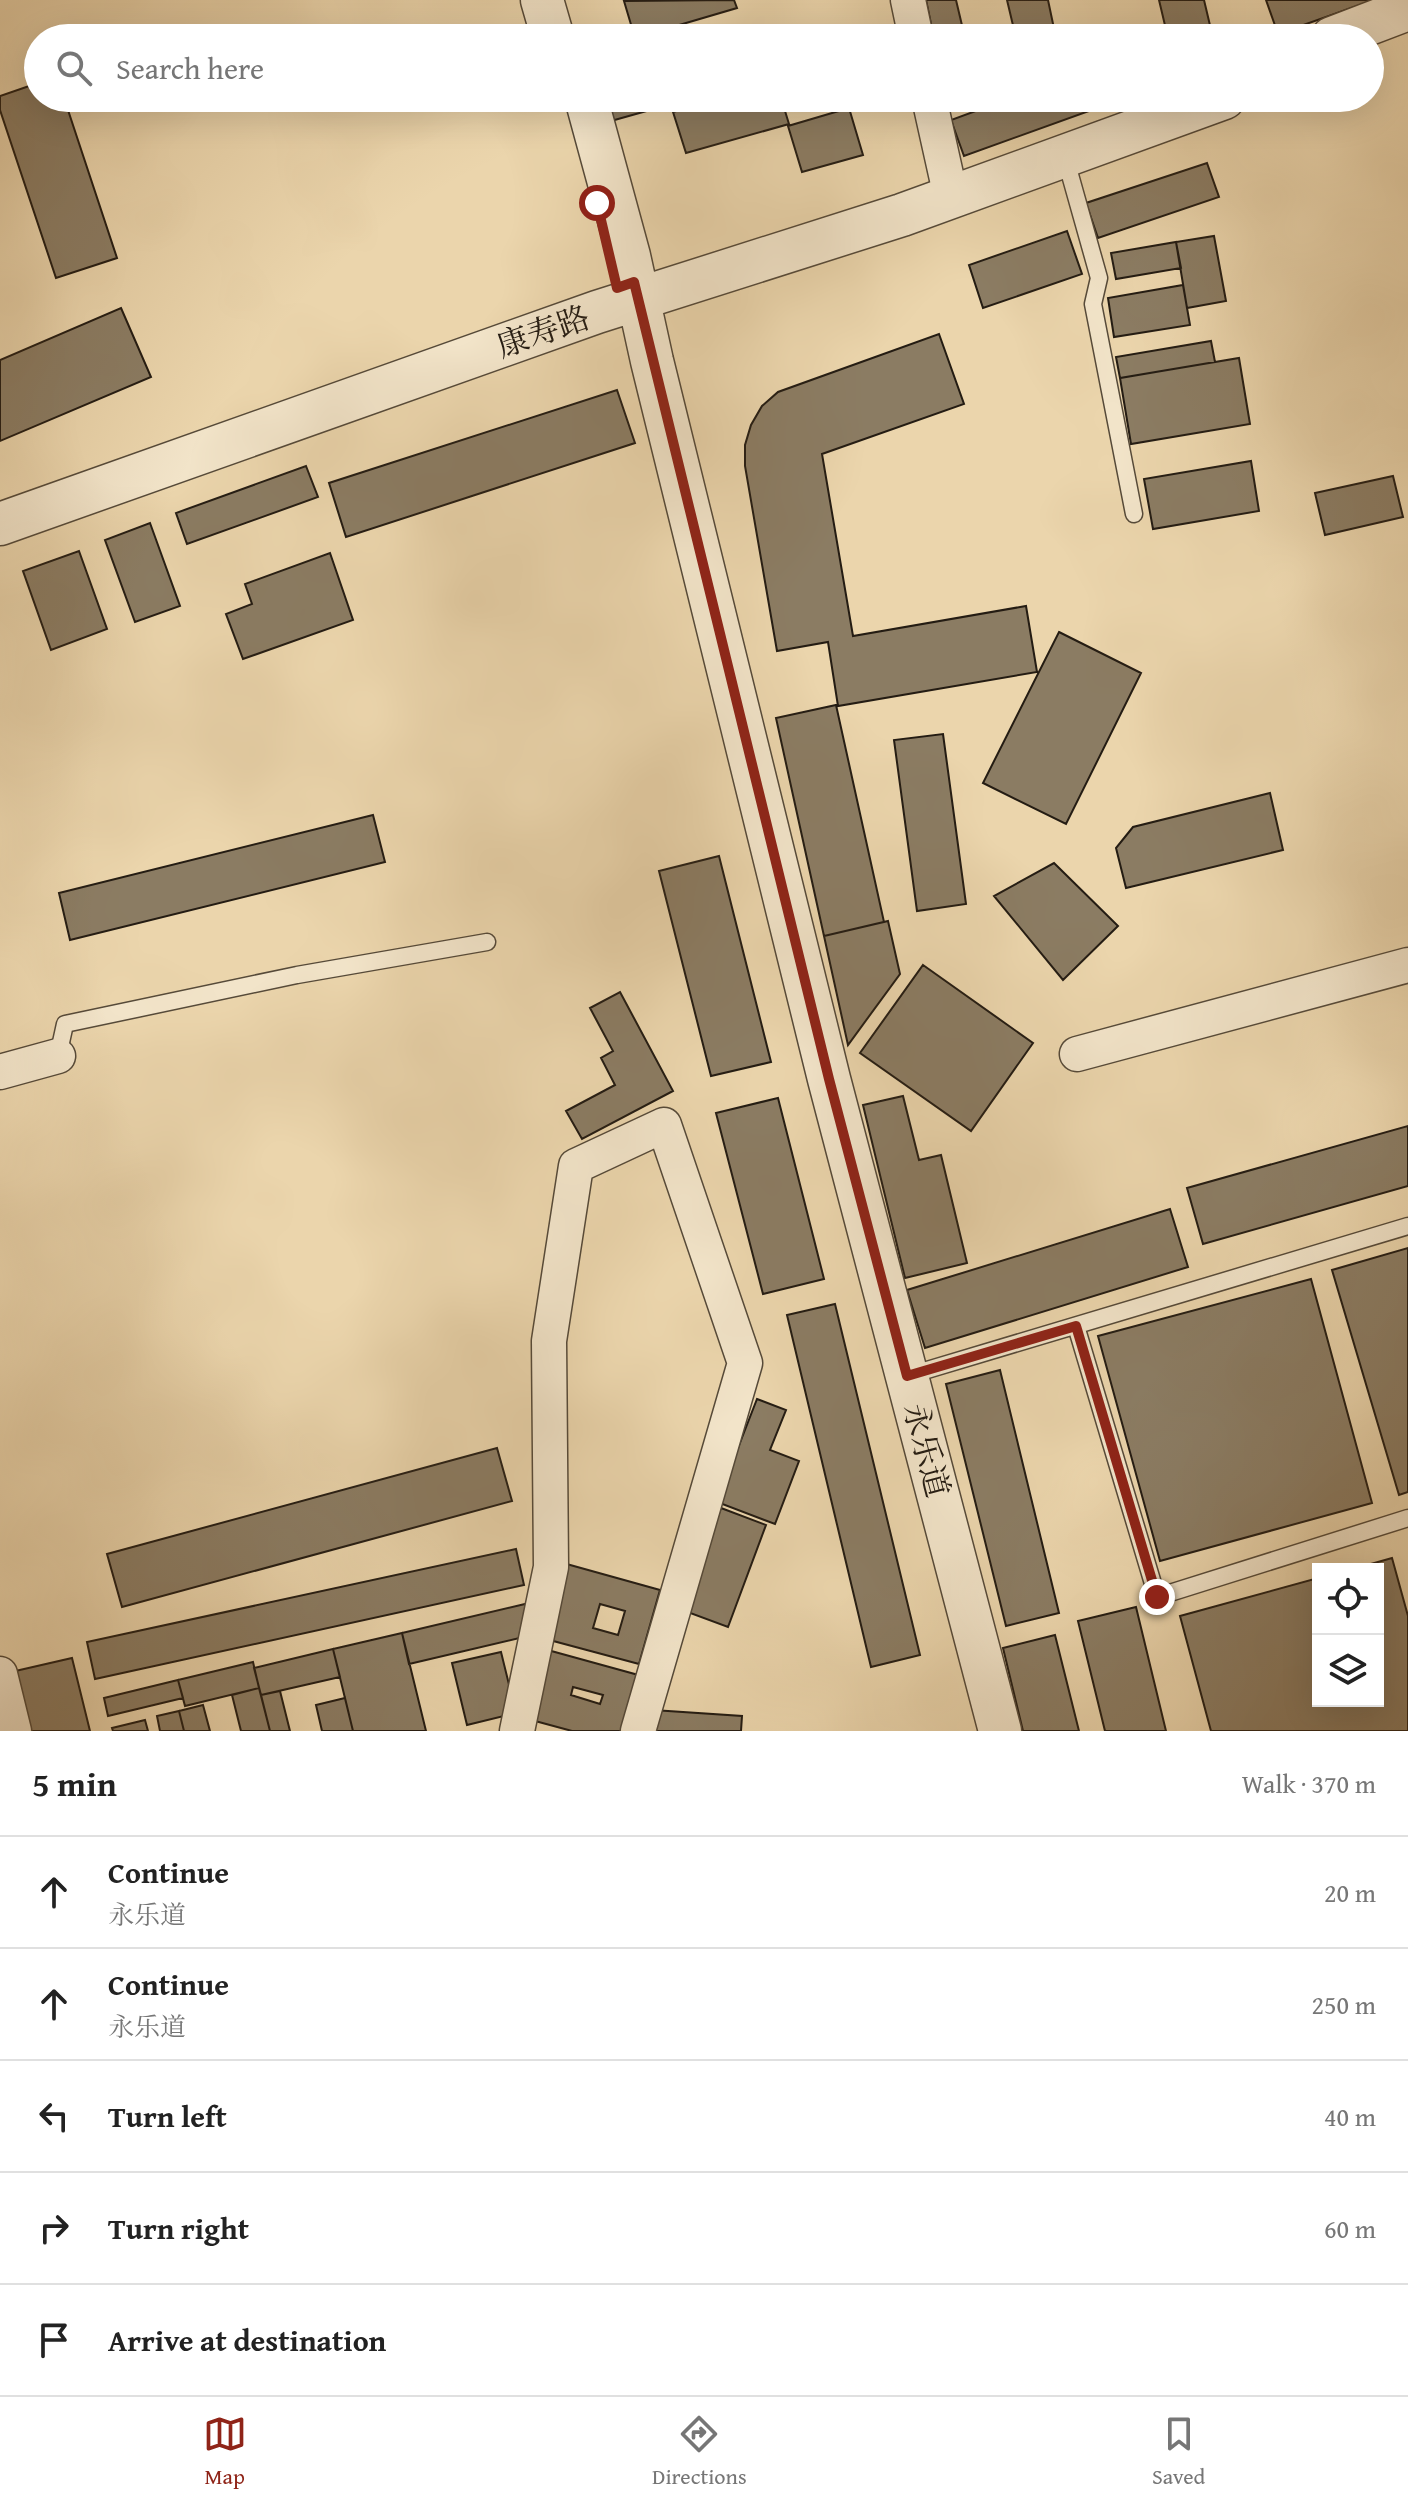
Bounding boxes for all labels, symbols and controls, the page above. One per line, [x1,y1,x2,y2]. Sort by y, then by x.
search box [24,24,1384,112]
icon: search [52,46,96,90]
text: Search here [116,46,264,90]
route start [579,185,615,221]
street label: 康寿路 [490,293,596,369]
street label: 永乐道 [892,1398,962,1502]
map controls [1312,1563,1384,1707]
button: locate [1312,1563,1384,1635]
route end [1139,1579,1175,1615]
button: layers [1312,1635,1384,1707]
text: 5 min [32,1759,117,1808]
text: Walk · 370 m [1242,1764,1376,1803]
text: Continue [108,1850,229,1894]
icon: ahead [32,1870,76,1914]
text: 20 m [1324,1873,1376,1912]
text: 永乐道 [108,1895,186,1934]
text: Continue [108,1962,229,2006]
icon: ahead [32,1982,76,2026]
text: 250 m [1311,1985,1376,2024]
text: 永乐道 [108,2007,186,2046]
icon: left [32,2094,76,2138]
text: Turn left [108,2094,227,2138]
text: 40 m [1324,2097,1376,2136]
icon: right [32,2206,76,2250]
text: Turn right [108,2206,249,2250]
text: 60 m [1324,2209,1376,2248]
icon: arrive [32,2318,76,2362]
text: Arrive at destination [108,2318,386,2362]
tab: Map [203,2412,247,2492]
tab: Directions [652,2412,747,2492]
tab: Saved [1152,2412,1205,2492]

